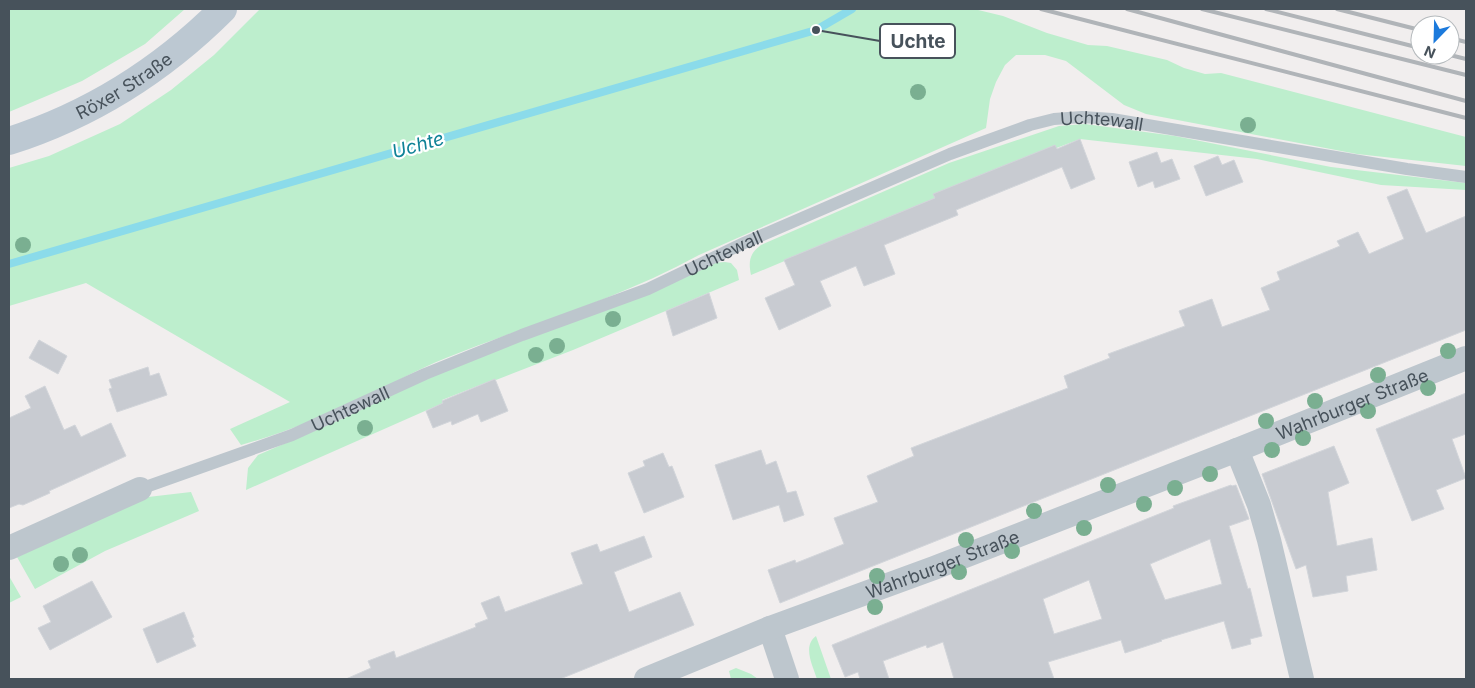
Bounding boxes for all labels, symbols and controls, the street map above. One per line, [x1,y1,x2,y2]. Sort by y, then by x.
north arrow [1410,15,1460,65]
callout: Uchte [880,24,955,58]
text: Uchte [890,30,946,53]
text: N [1421,43,1438,62]
street label: Röxer Straße [72,48,176,123]
street label: Uchtewall [1059,106,1145,135]
water label: Uchte [389,127,447,163]
street label: Uchtewall [681,226,766,280]
street label: Wahrburger Straße [1273,364,1431,444]
street label: Uchtewall [307,381,392,435]
street label: Wahrburger Straße [863,525,1022,603]

